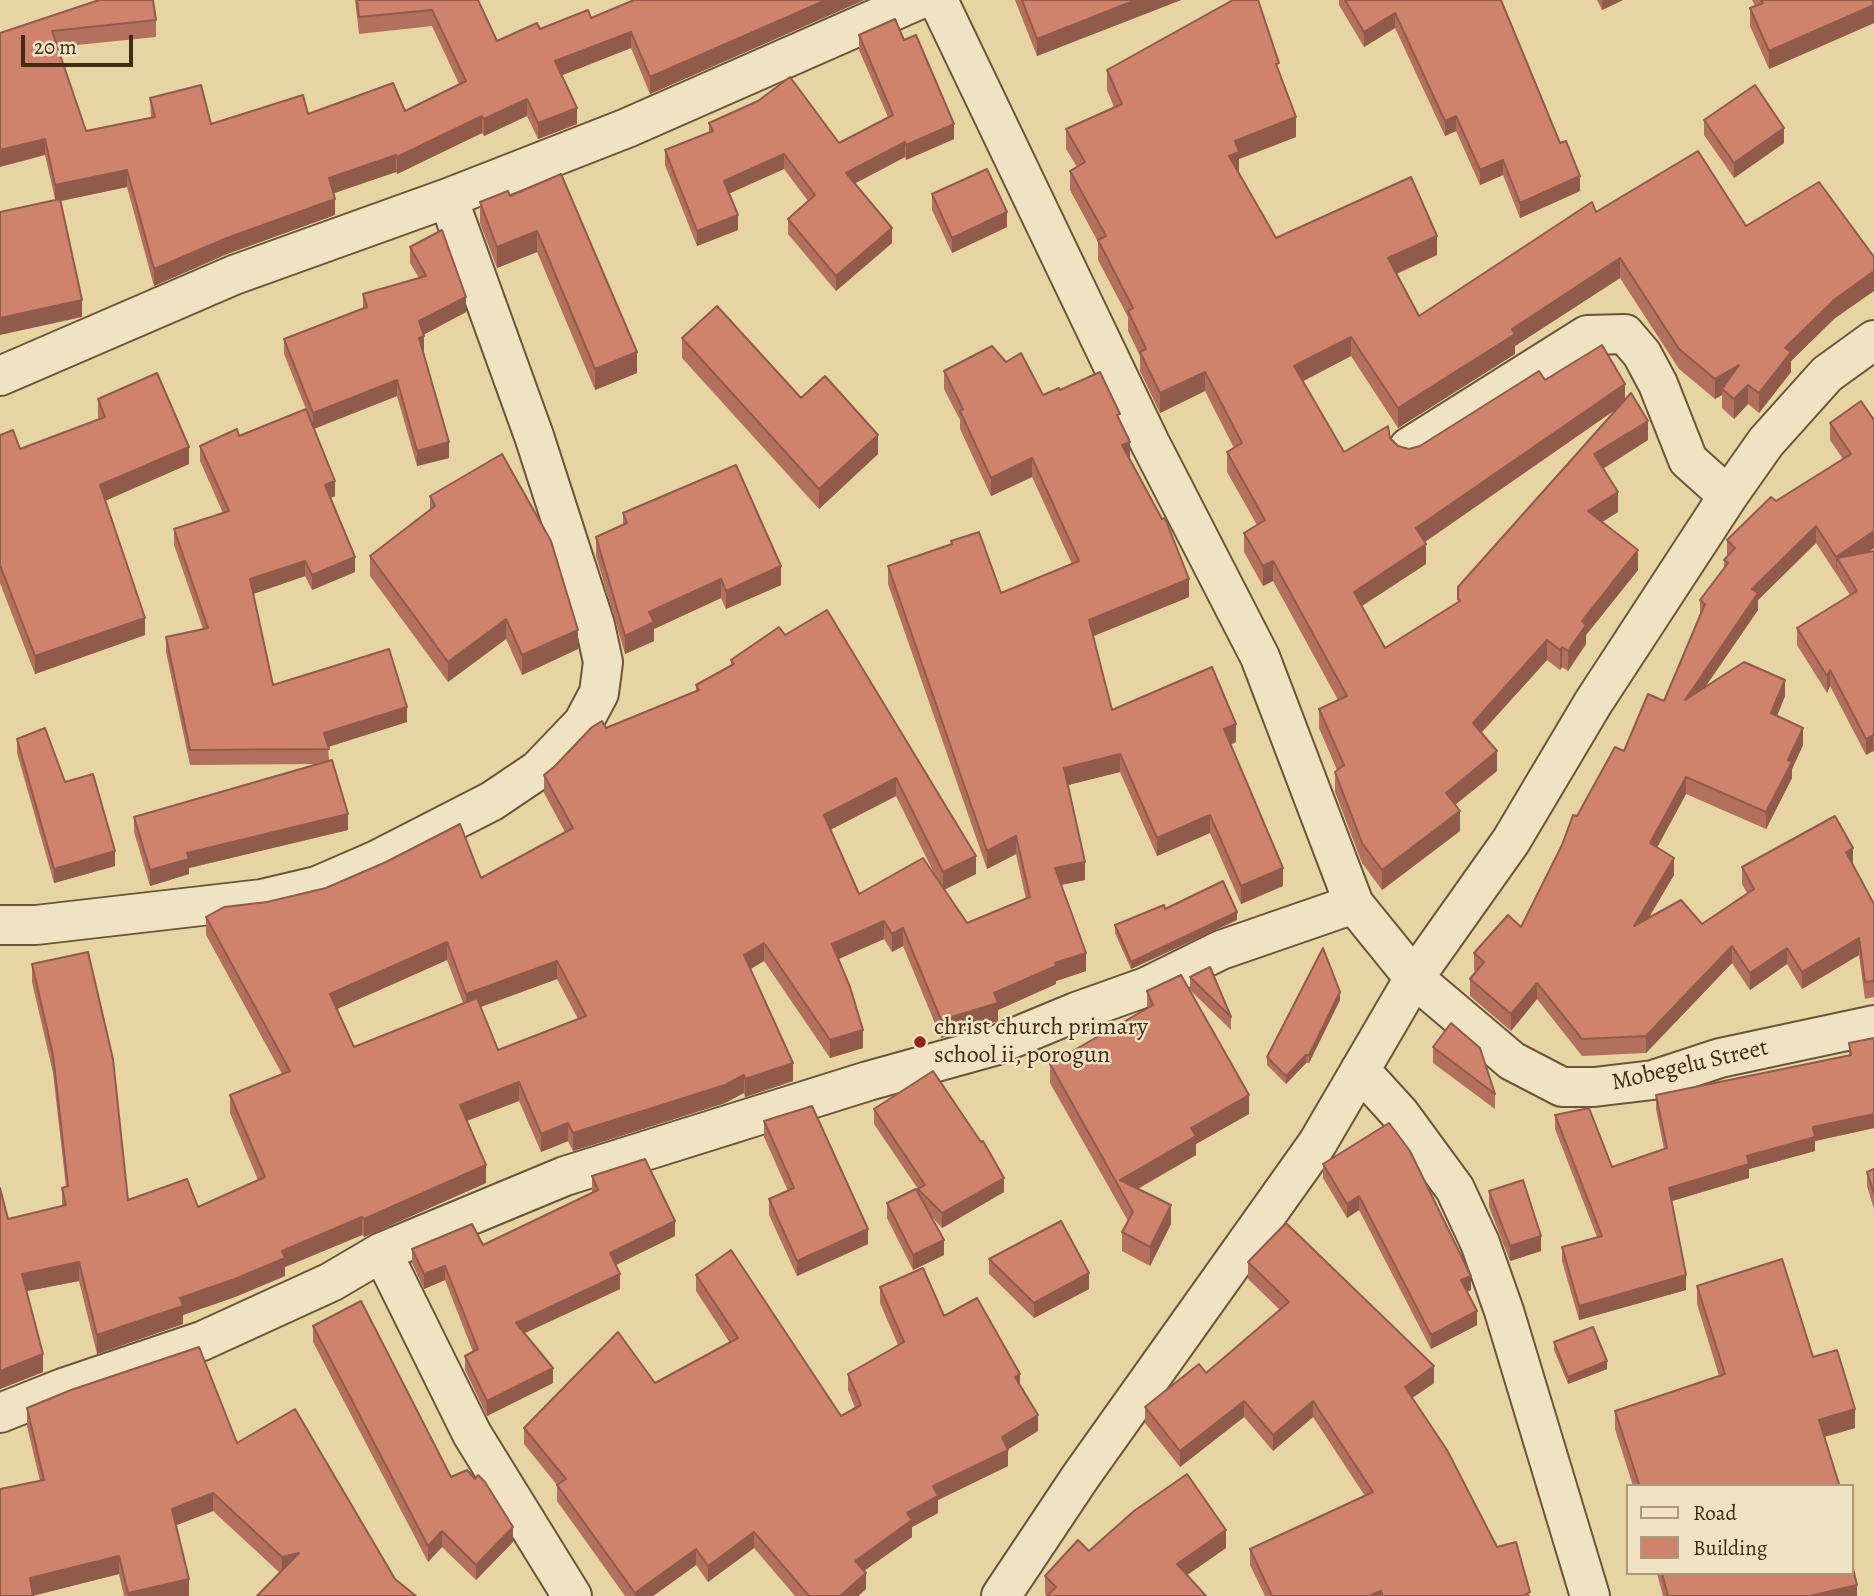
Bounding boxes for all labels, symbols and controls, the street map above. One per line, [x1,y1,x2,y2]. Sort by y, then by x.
scale bar [24,21,136,65]
text: 20 m [34,33,77,61]
place label: christ church primary school ii, porogun [934,1014,1148,1070]
marker: christ church primary school ii, porogun [912,1034,928,1050]
street label: Mobegelu Street [1609,1034,1771,1098]
legend [1626,1484,1853,1575]
text: Road [1693,1499,1737,1527]
text: Building [1693,1534,1767,1562]

